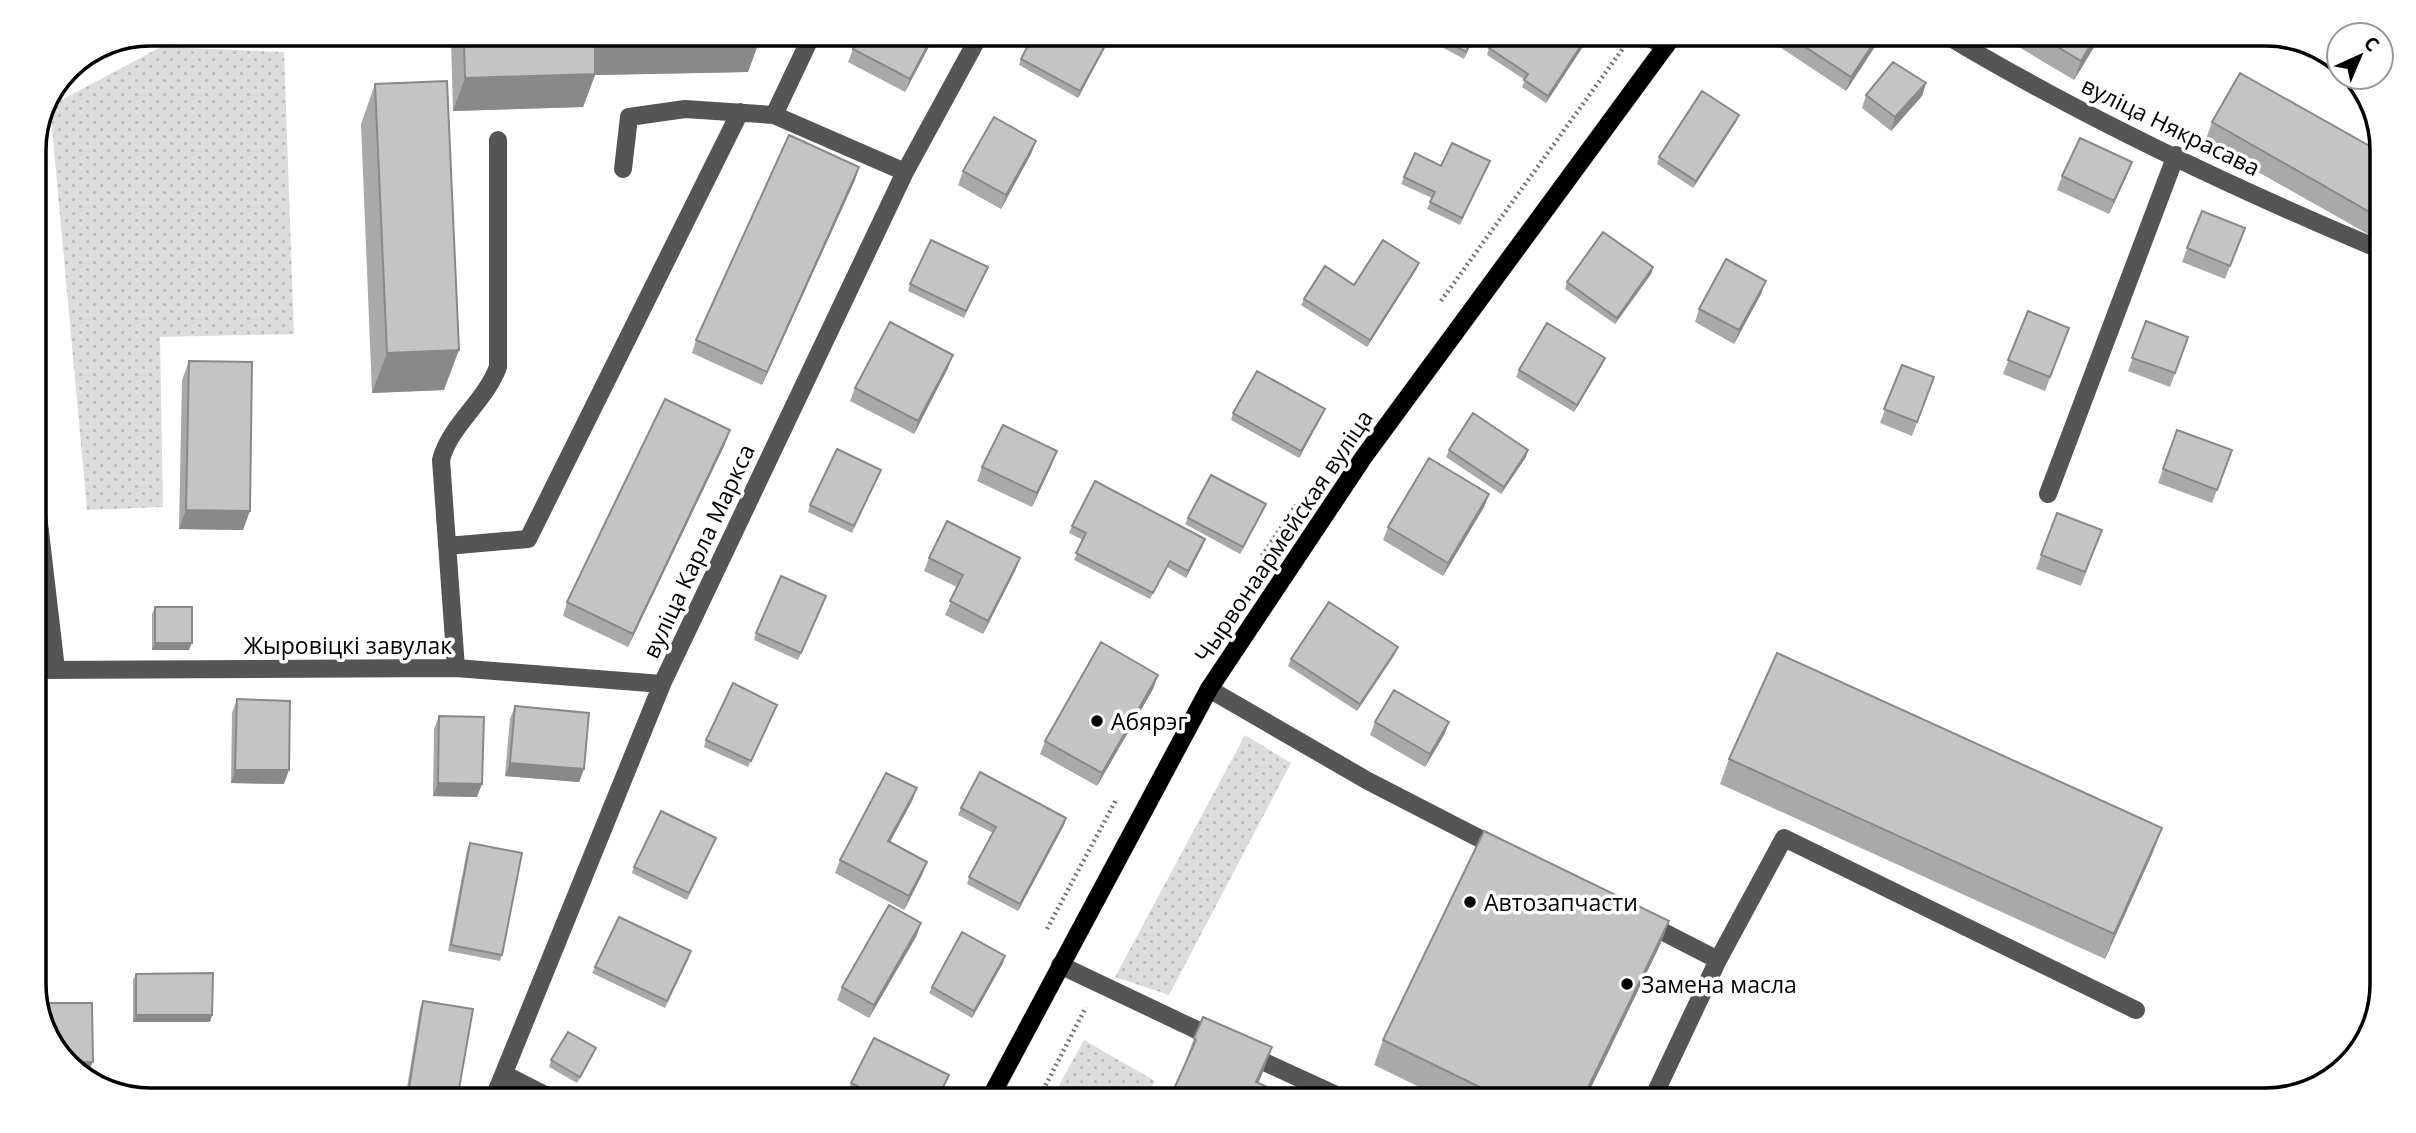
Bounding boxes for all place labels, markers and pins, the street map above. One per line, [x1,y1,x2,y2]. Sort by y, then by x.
place label: Абярэг [1111,705,1187,737]
marker: Абярэг [1089,713,1105,729]
place label: Автозапчасти [1484,886,1638,918]
marker: Автозапчасти [1462,894,1478,910]
place label: Замена масла [1641,968,1797,1000]
marker: Замена масла [1619,976,1635,992]

